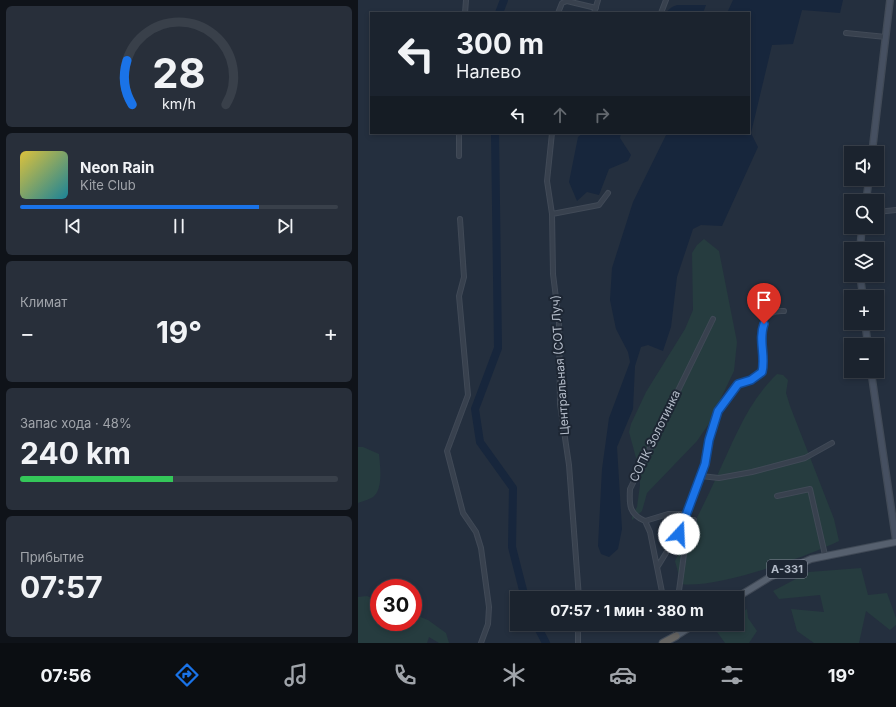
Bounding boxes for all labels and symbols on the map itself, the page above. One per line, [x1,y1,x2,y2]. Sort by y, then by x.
pin [747,283,781,324]
street label: Центральная (СОТ Луч) [547,295,572,436]
street label: СОПК Золотинка [626,387,683,484]
position arrow [658,513,700,555]
road number: А-331 [767,560,807,578]
speed limit sign: 30 [370,579,422,631]

